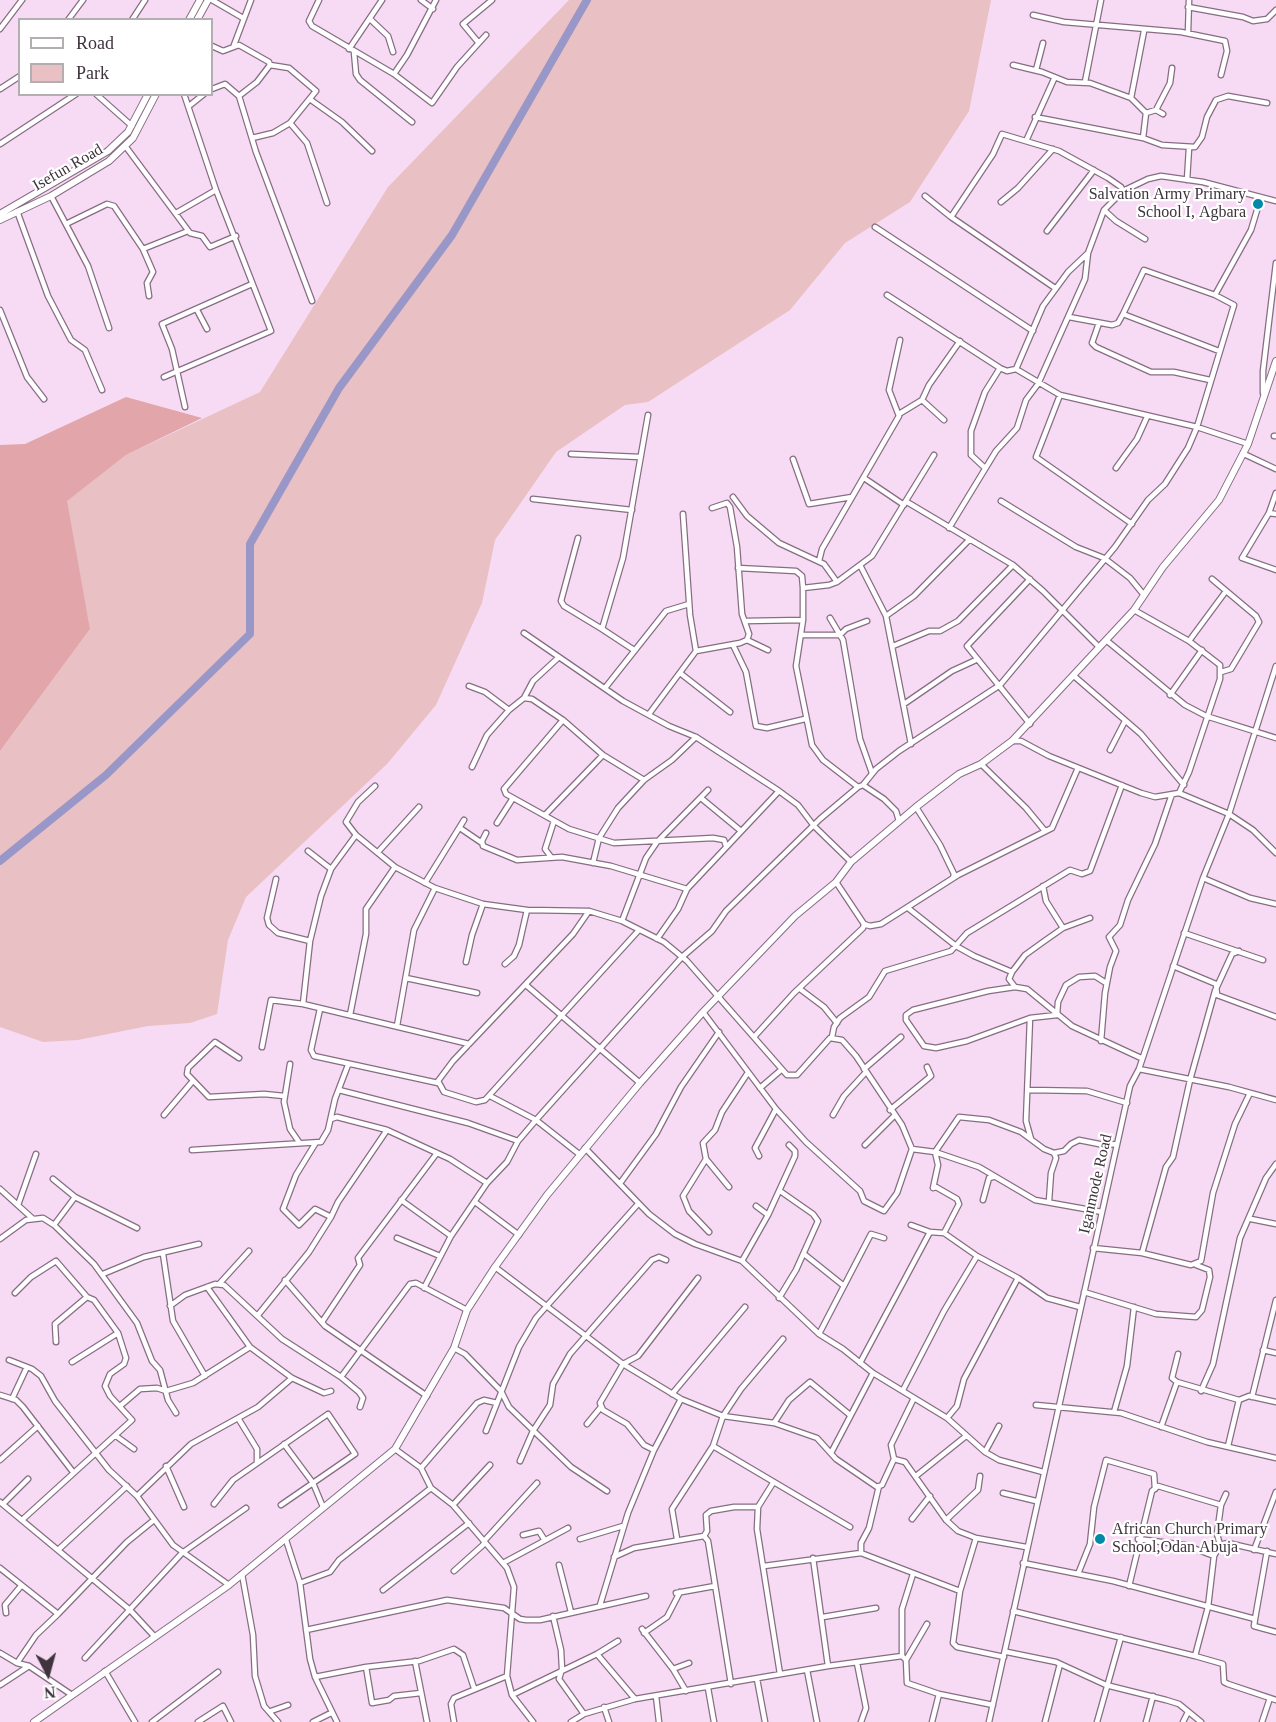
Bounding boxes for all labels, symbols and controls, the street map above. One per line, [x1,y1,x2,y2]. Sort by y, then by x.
legend [18,18,213,96]
text: Road [76,33,114,53]
text: Park [76,63,109,83]
street label: Isefun Road [30,140,106,196]
place label: Salvation Army Primary School I, Agbara [1089,185,1246,223]
marker: Salvation Army Primary School I, Agbara [1251,197,1265,211]
street label: Iganmode Road [1075,1132,1117,1236]
place label: African Church Primary School,Odan Abuja [1112,1520,1268,1558]
marker: African Church Primary School,Odan Abuja [1093,1532,1107,1546]
north arrow [18,1644,78,1704]
text: N [43,1683,57,1701]

